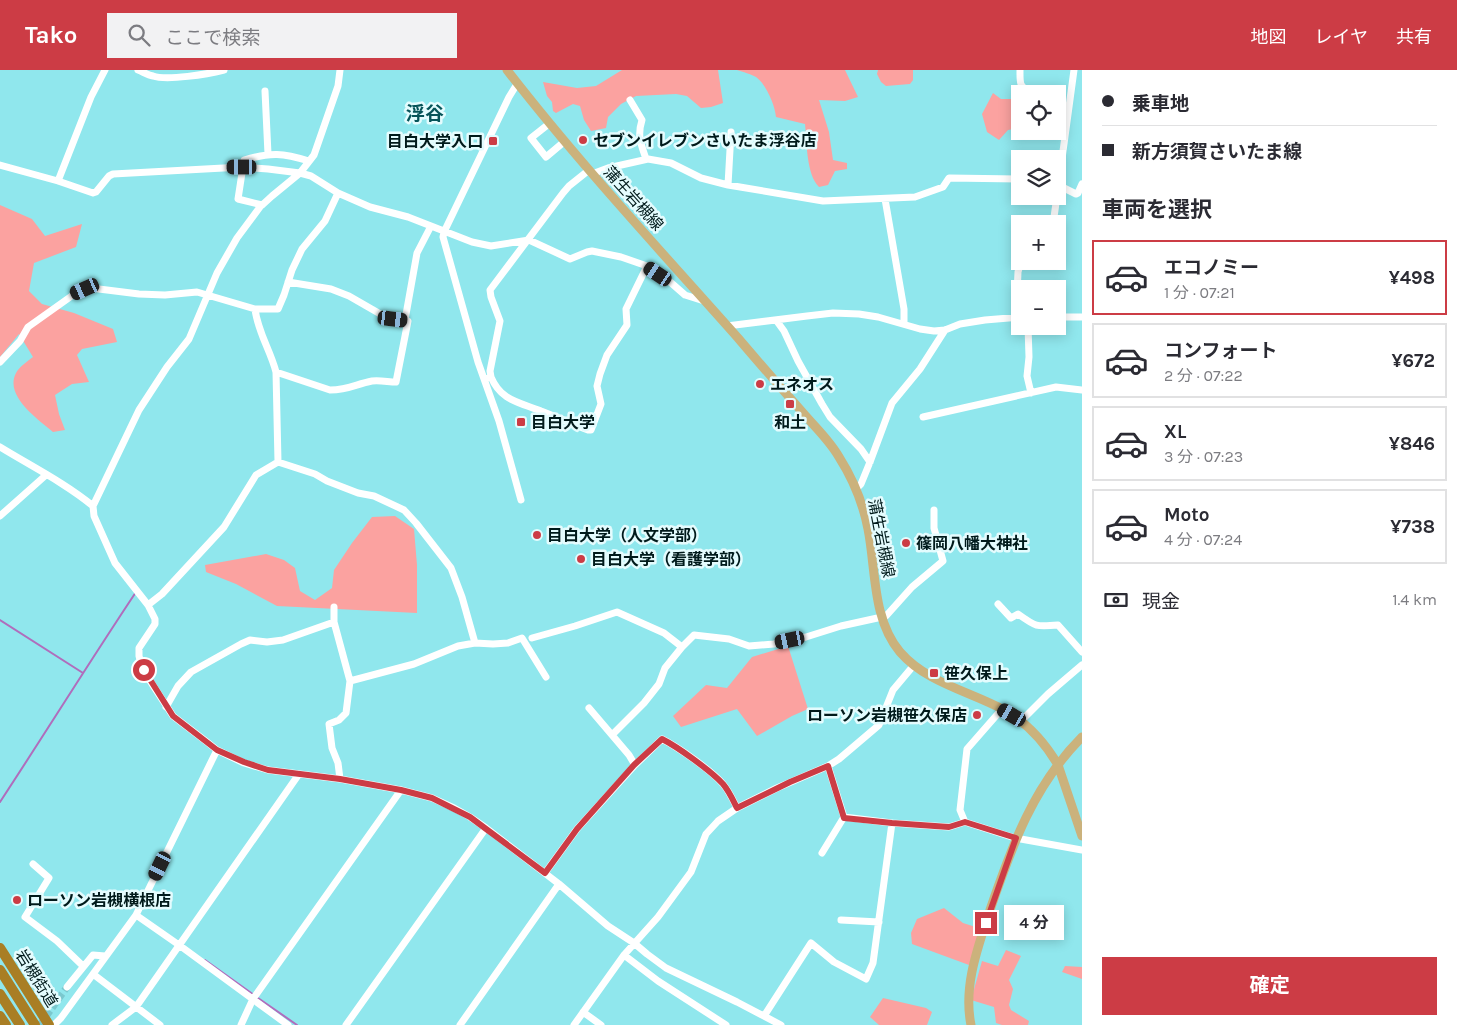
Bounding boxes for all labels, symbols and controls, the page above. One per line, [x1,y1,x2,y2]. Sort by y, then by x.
search box [107,13,457,58]
text: Tako [25,21,77,49]
icon: search [125,21,153,49]
text: 地図 [1251,26,1287,48]
text: レイヤ [1315,26,1368,48]
text: 共有 [1396,26,1432,48]
text: ここで検索 [165,27,260,49]
map controls [1011,85,1066,335]
button: locate [1011,85,1066,140]
text: 乗車地 [1132,93,1189,115]
district label: 浮谷 [406,103,444,125]
place label: セブンイレブンさいたま浮谷店 [593,131,817,150]
place label: 目白大学入口 [387,132,483,151]
marker: セブンイレブンさいたま浮谷店 [577,134,589,146]
marker: 目白大学入口 [487,135,499,147]
text: 新方須賀さいたま線 [1132,141,1302,163]
button: layers [1011,150,1066,205]
car [227,160,257,175]
street label: 蒲生岩槻線 [600,162,667,234]
text: 車両を選択 [1102,197,1212,223]
button: + [1011,215,1066,270]
icon: car [1104,255,1149,300]
text: エコノミー [1164,257,1259,279]
car [641,259,674,289]
text: ¥498 [1389,267,1435,289]
car [68,276,101,302]
button: − [1011,280,1066,335]
text: 1 分 · 07:21 [1164,283,1235,302]
car [377,310,408,328]
icon: car [1104,338,1149,383]
text: コンフォート [1164,340,1277,362]
text: ¥672 [1391,350,1435,372]
text: 2 分 · 07:22 [1164,366,1243,385]
place label: エネオス [770,375,834,394]
marker: エネオス [754,378,766,390]
marker: 和土 [784,398,796,410]
place label: 目白大学 [531,413,595,432]
place label: 和土 [774,413,806,432]
marker: 目白大学 [515,416,527,428]
icon: car [1104,421,1149,466]
text: XL [1164,421,1186,443]
text: ¥846 [1389,433,1435,455]
text: 3 分 · 07:23 [1164,447,1243,466]
street label: 蒲生岩槻線 [865,497,898,579]
icon: car [1104,504,1149,549]
text: Moto [1164,504,1210,526]
text: ¥738 [1390,516,1435,538]
place label: 目白大学（人文学部） [547,526,707,545]
marker: 目白大学（人文学部） [531,529,543,541]
text: 4 分 · 07:24 [1164,530,1242,549]
place label: 篠岡八幡大神社 [916,534,1028,553]
marker: 篠岡八幡大神社 [900,537,912,549]
place label: 目白大学（看護学部） [591,550,751,569]
marker: 目白大学（看護学部） [575,553,587,565]
icon: cash [1102,586,1130,614]
text: 1.4 km [1392,590,1437,609]
text: 現金 [1142,591,1180,613]
car [773,630,806,650]
route start [133,659,155,681]
place label: 笹久保上 [944,664,1008,683]
marker: 笹久保上 [928,667,940,679]
car [995,701,1028,729]
place label: ローソン岩槻笹久保店 [807,706,967,725]
marker: ローソン岩槻笹久保店 [971,709,983,721]
car [146,849,173,883]
place label: ローソン岩槻横根店 [27,891,171,910]
marker: ローソン岩槻横根店 [11,894,23,906]
callout: 4 分 [1004,906,1064,940]
route end [975,912,997,934]
text: 4 分 [1019,913,1049,932]
street label: 岩槻街道 [12,946,62,1010]
button: 確定 [1102,957,1437,1015]

